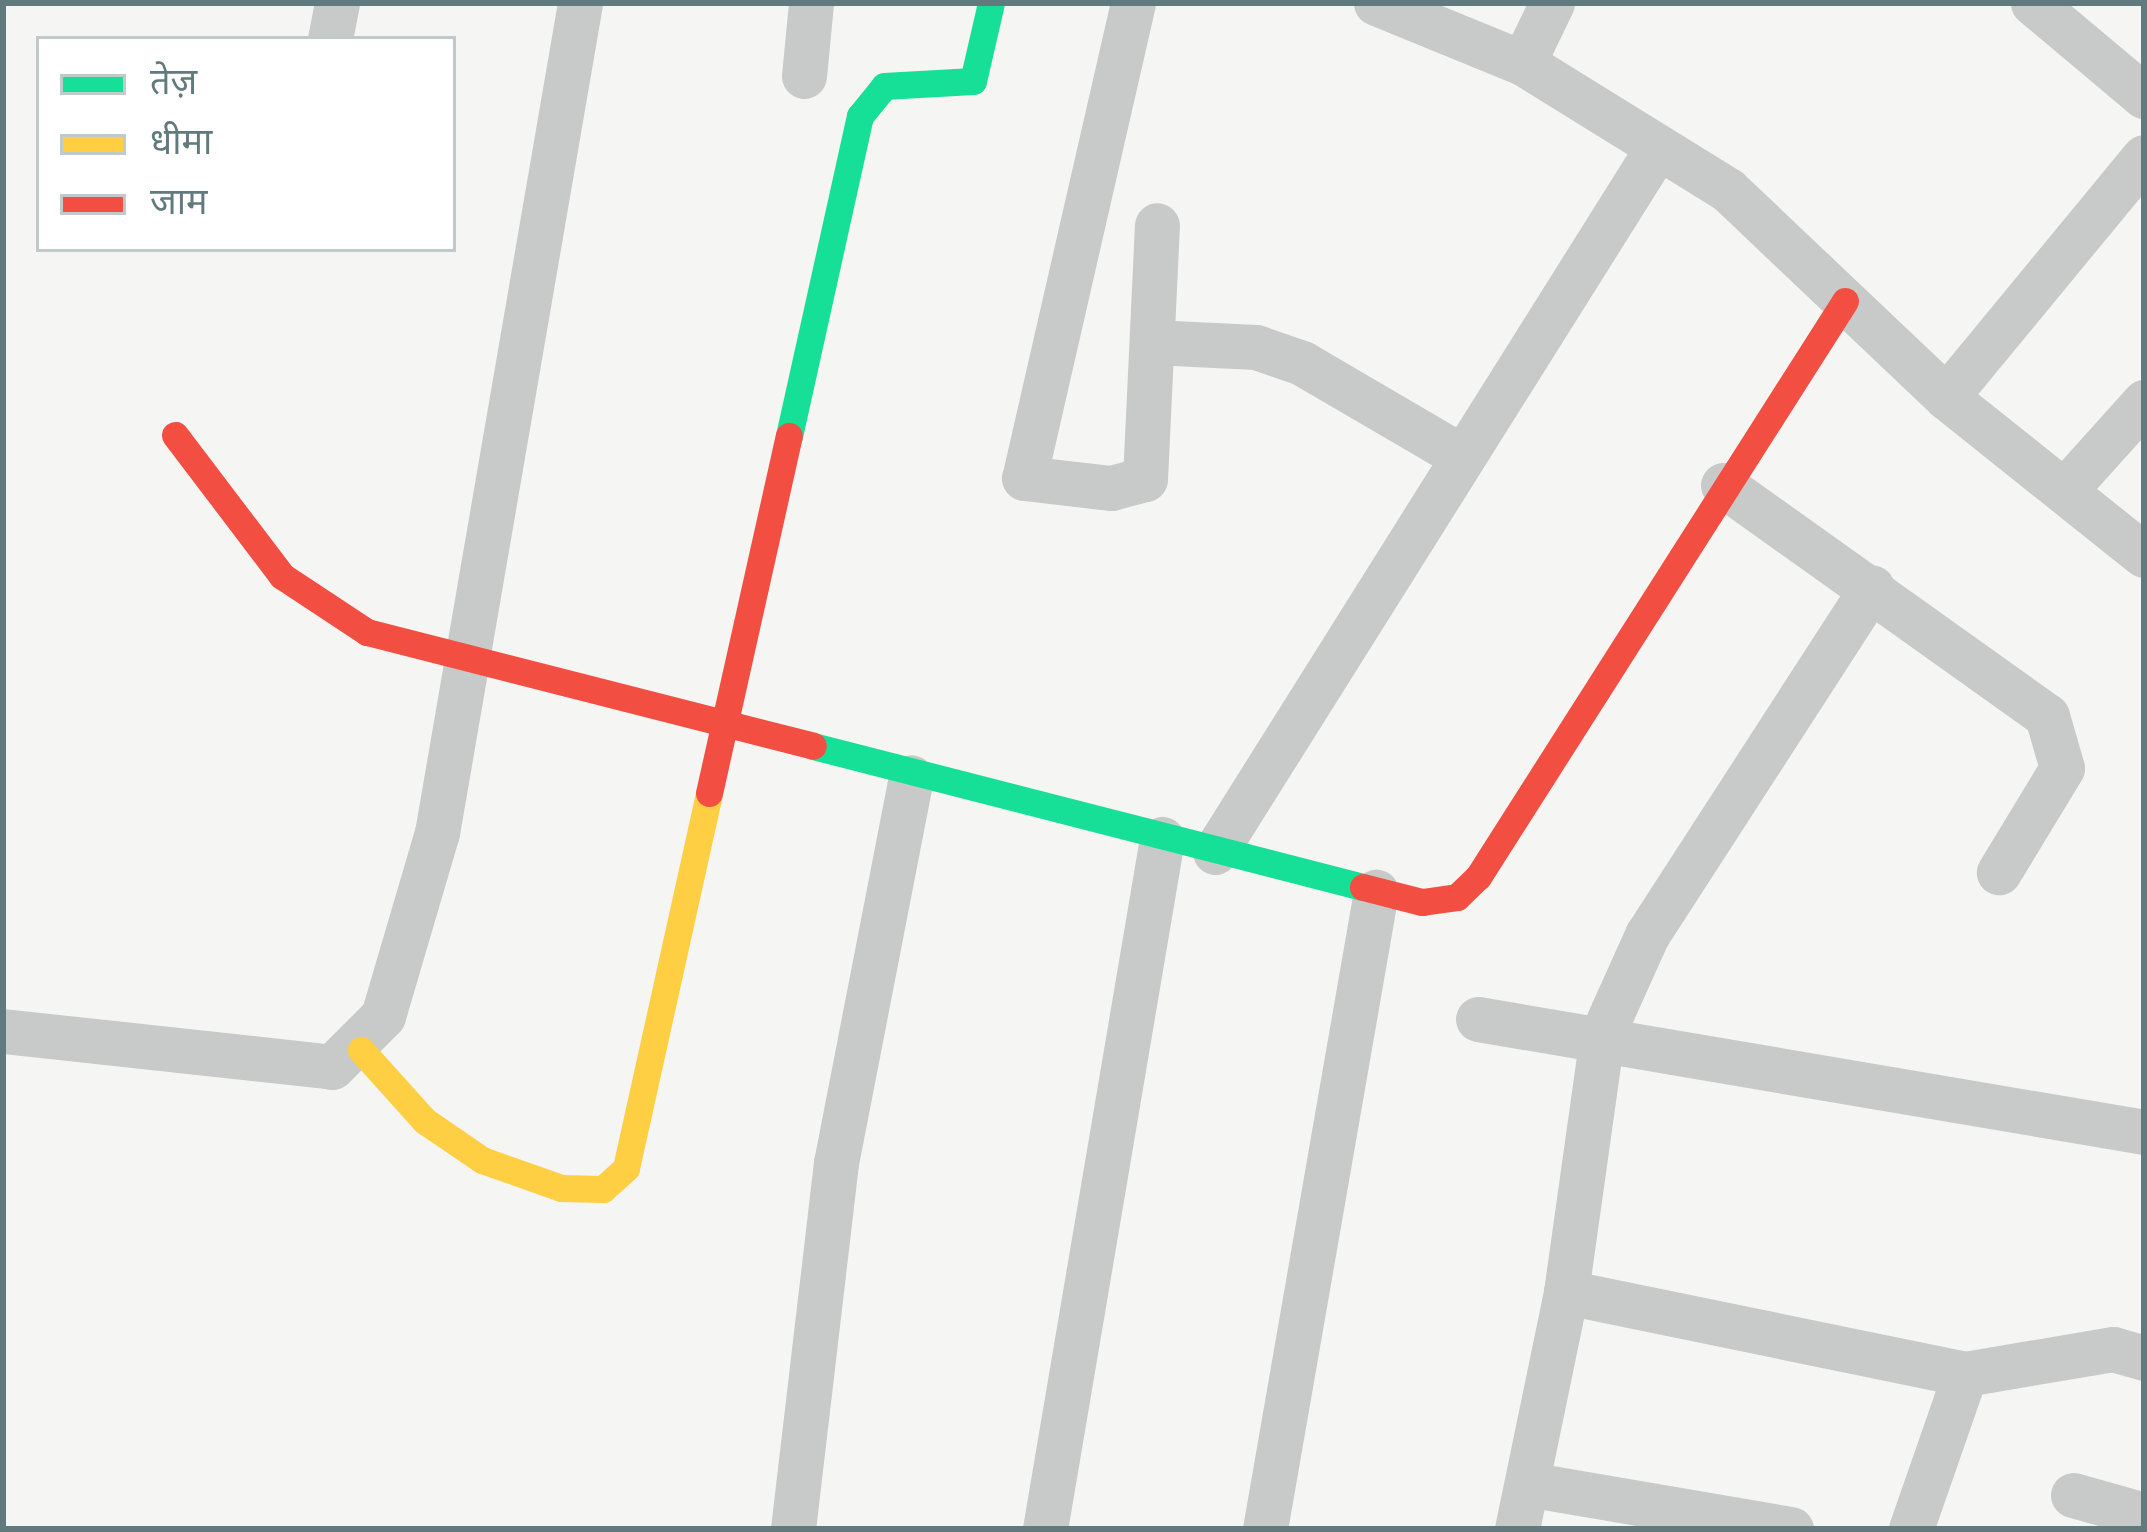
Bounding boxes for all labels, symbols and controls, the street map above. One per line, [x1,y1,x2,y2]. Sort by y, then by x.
legend [36,36,456,252]
text: तेज़ [150,59,197,103]
text: धीमा [150,119,212,163]
text: जाम [150,179,208,223]

